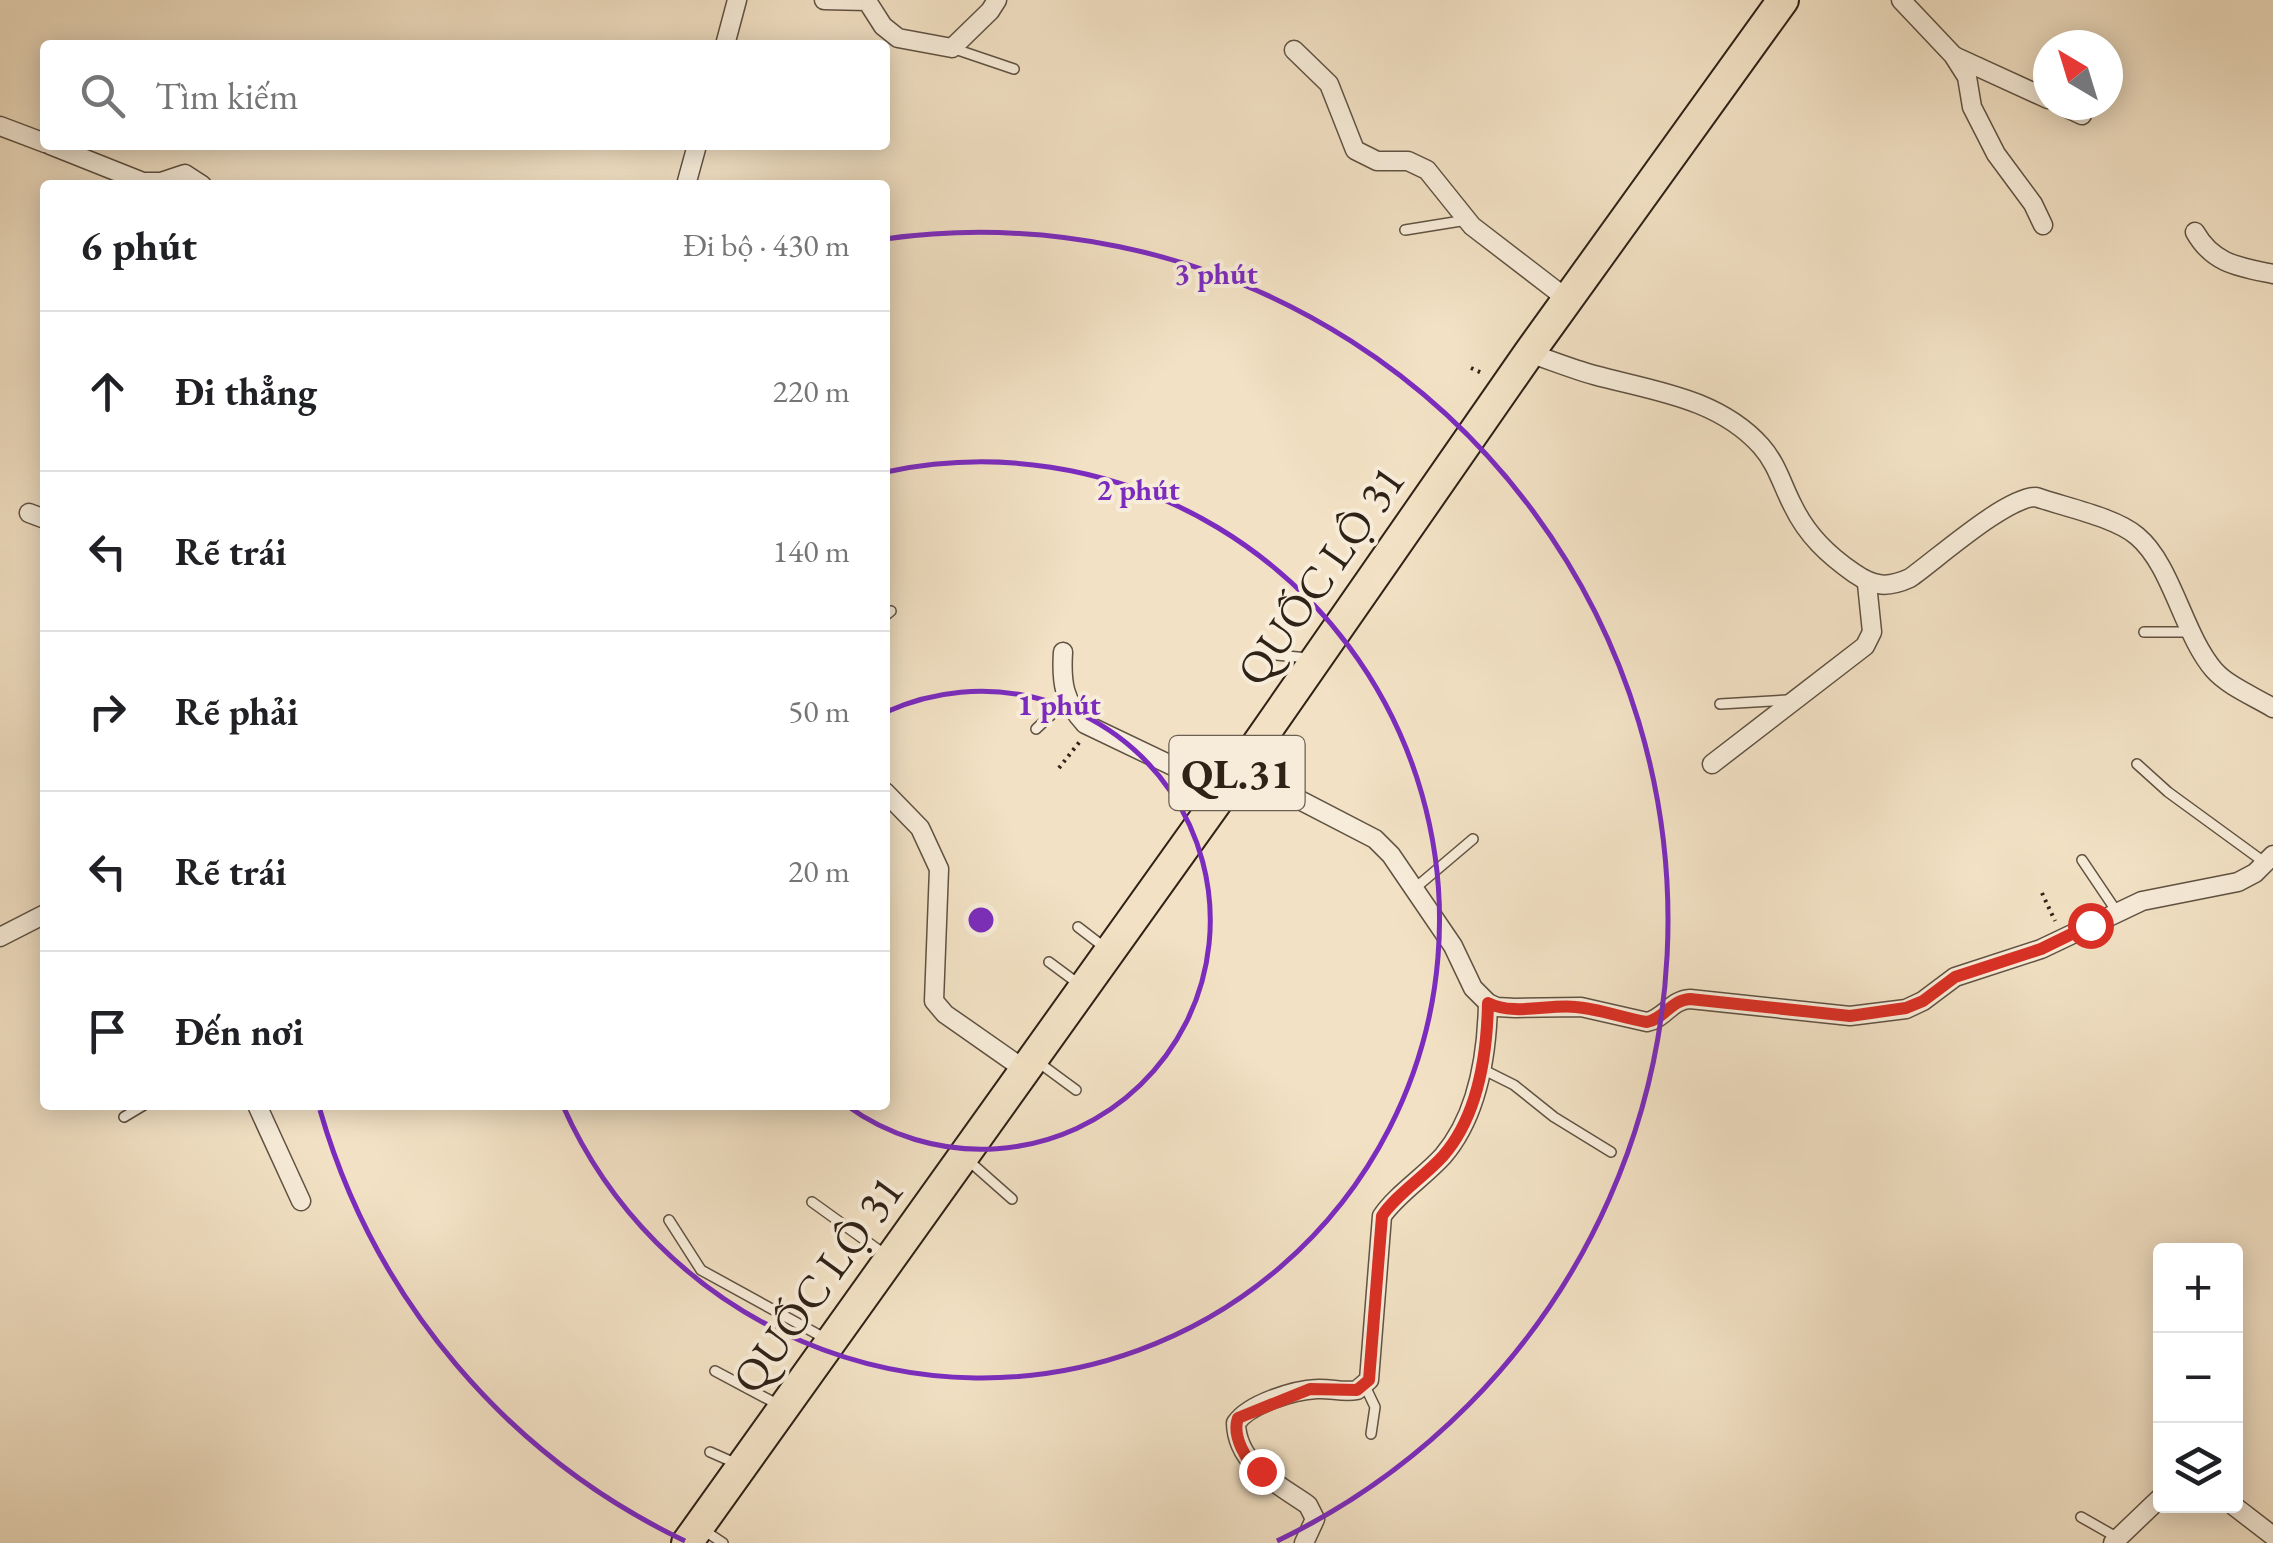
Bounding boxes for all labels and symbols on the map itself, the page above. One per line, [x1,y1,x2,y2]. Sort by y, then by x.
north arrow [2033,30,2123,120]
text: 3 phút [1174,254,1259,293]
street label: QUỐC LỘ 31 [1223,454,1417,696]
text: 2 phút [1096,470,1181,509]
text: 1 phút [1017,685,1102,724]
road number: QL.31 [1170,736,1304,810]
centre of rings [963,902,999,938]
route start [2068,903,2114,949]
street label: QUỐC LỘ 31 [718,1164,916,1404]
route end [1239,1449,1285,1495]

